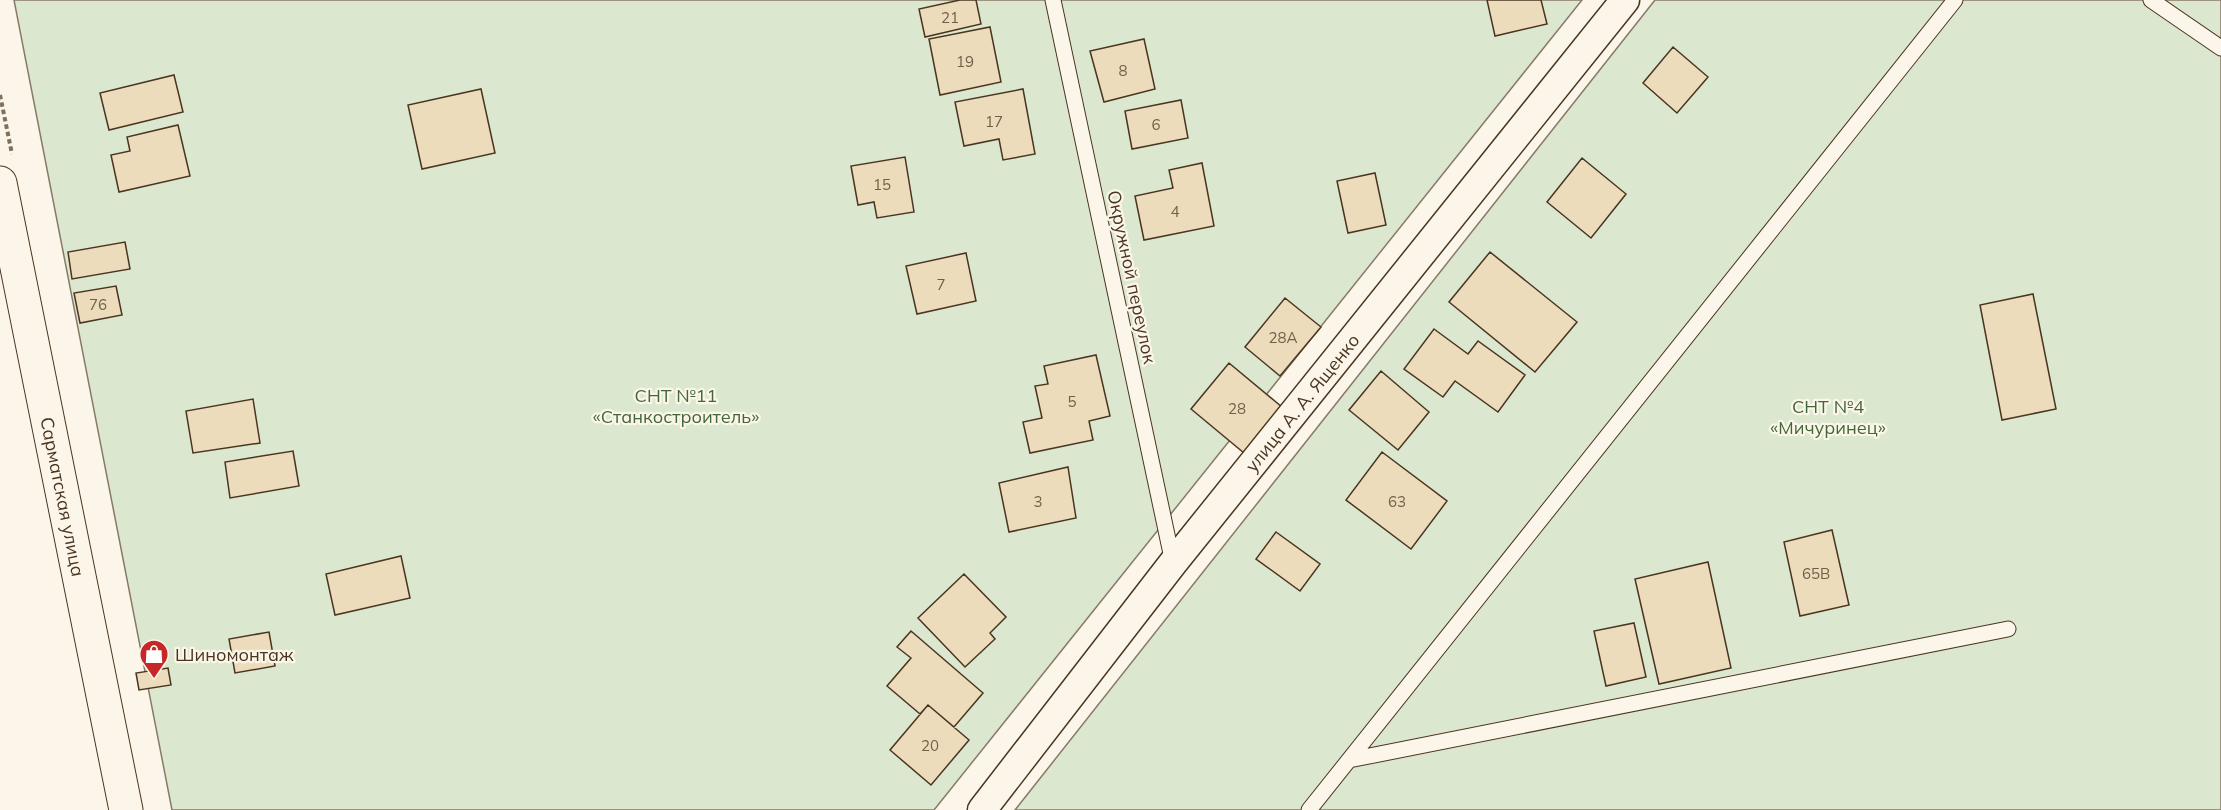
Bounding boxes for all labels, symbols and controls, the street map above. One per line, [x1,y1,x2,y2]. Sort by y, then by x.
house number: 21 [941,8,959,27]
house number: 19 [956,52,974,71]
house number: 8 [1118,61,1128,80]
house number: 17 [985,112,1003,131]
house number: 6 [1151,115,1161,134]
house number: 15 [873,175,891,194]
street label: Окружной переулок [1102,188,1162,366]
house number: 4 [1170,202,1180,221]
house number: 7 [936,275,946,294]
house number: 76 [89,295,107,314]
house number: 28А [1268,328,1298,347]
street label: улица А. А. Ященко [1239,329,1364,476]
park label: СНТ №11 «Станкостроитель» [593,384,759,428]
house number: 5 [1067,392,1077,411]
park label: СНТ №4 «Мичуринец» [1770,395,1886,439]
house number: 28 [1228,399,1246,418]
street label: Сарматская улица [36,415,90,579]
house number: 3 [1033,492,1043,511]
house number: 63 [1388,492,1406,511]
house number: 65В [1802,564,1830,583]
shop icon: Шиномонтаж [138,638,170,680]
place label: Шиномонтаж [175,643,294,666]
house number: 20 [921,736,939,755]

